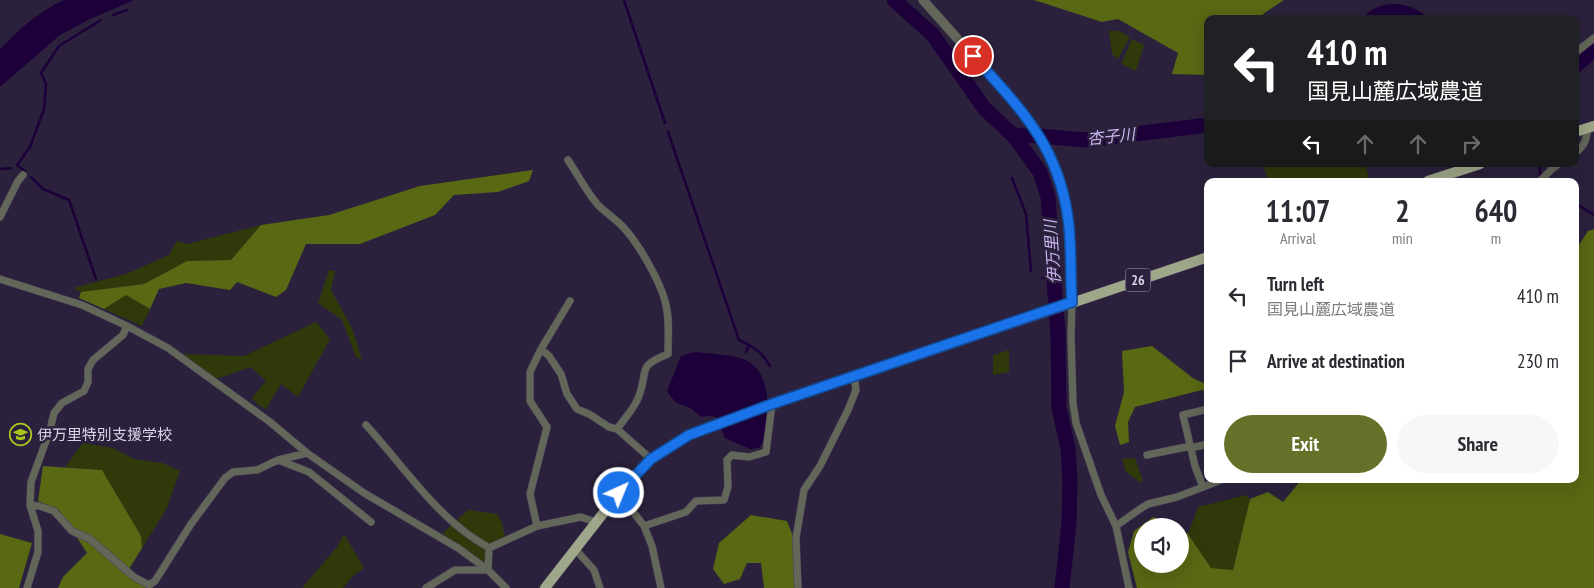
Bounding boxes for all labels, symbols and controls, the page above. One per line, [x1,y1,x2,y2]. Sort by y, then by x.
text: 410 m [1307,29,1388,75]
pin [952,35,994,77]
icon: left [1224,35,1289,100]
icon: arrive [959,42,987,70]
text: 国見山麓広域農道 [1307,77,1483,105]
water label: 杏子川 [1086,123,1138,148]
icon: left [1298,130,1326,158]
icon: ahead [1351,130,1379,158]
icon: ahead [1404,130,1432,158]
icon: right [1457,130,1485,158]
text: 11:07 [1266,191,1330,230]
text: 2 [1395,191,1410,230]
text: 640 [1474,191,1517,230]
water label: 伊万里川 [1040,217,1064,285]
text: Arrival [1280,228,1316,248]
text: min [1392,228,1413,248]
text: m [1491,228,1501,248]
road number: 26 [1126,268,1150,292]
text: Turn left [1267,272,1324,296]
icon: left [1224,282,1252,310]
text: 410 m [1517,284,1559,308]
text: 国見山麓広域農道 [1267,299,1395,319]
icon: arrive [1224,347,1252,375]
text: Arrive at destination [1267,349,1405,373]
text: 230 m [1517,349,1559,373]
button: Exit [1224,415,1387,473]
button: Share [1397,415,1559,473]
school or university icon: 伊万里特別支援学校 [9,423,33,447]
place label: 伊万里特別支援学校 [37,425,172,444]
position arrow [592,466,644,518]
map controls [1134,518,1189,573]
button: sound [1134,518,1189,573]

